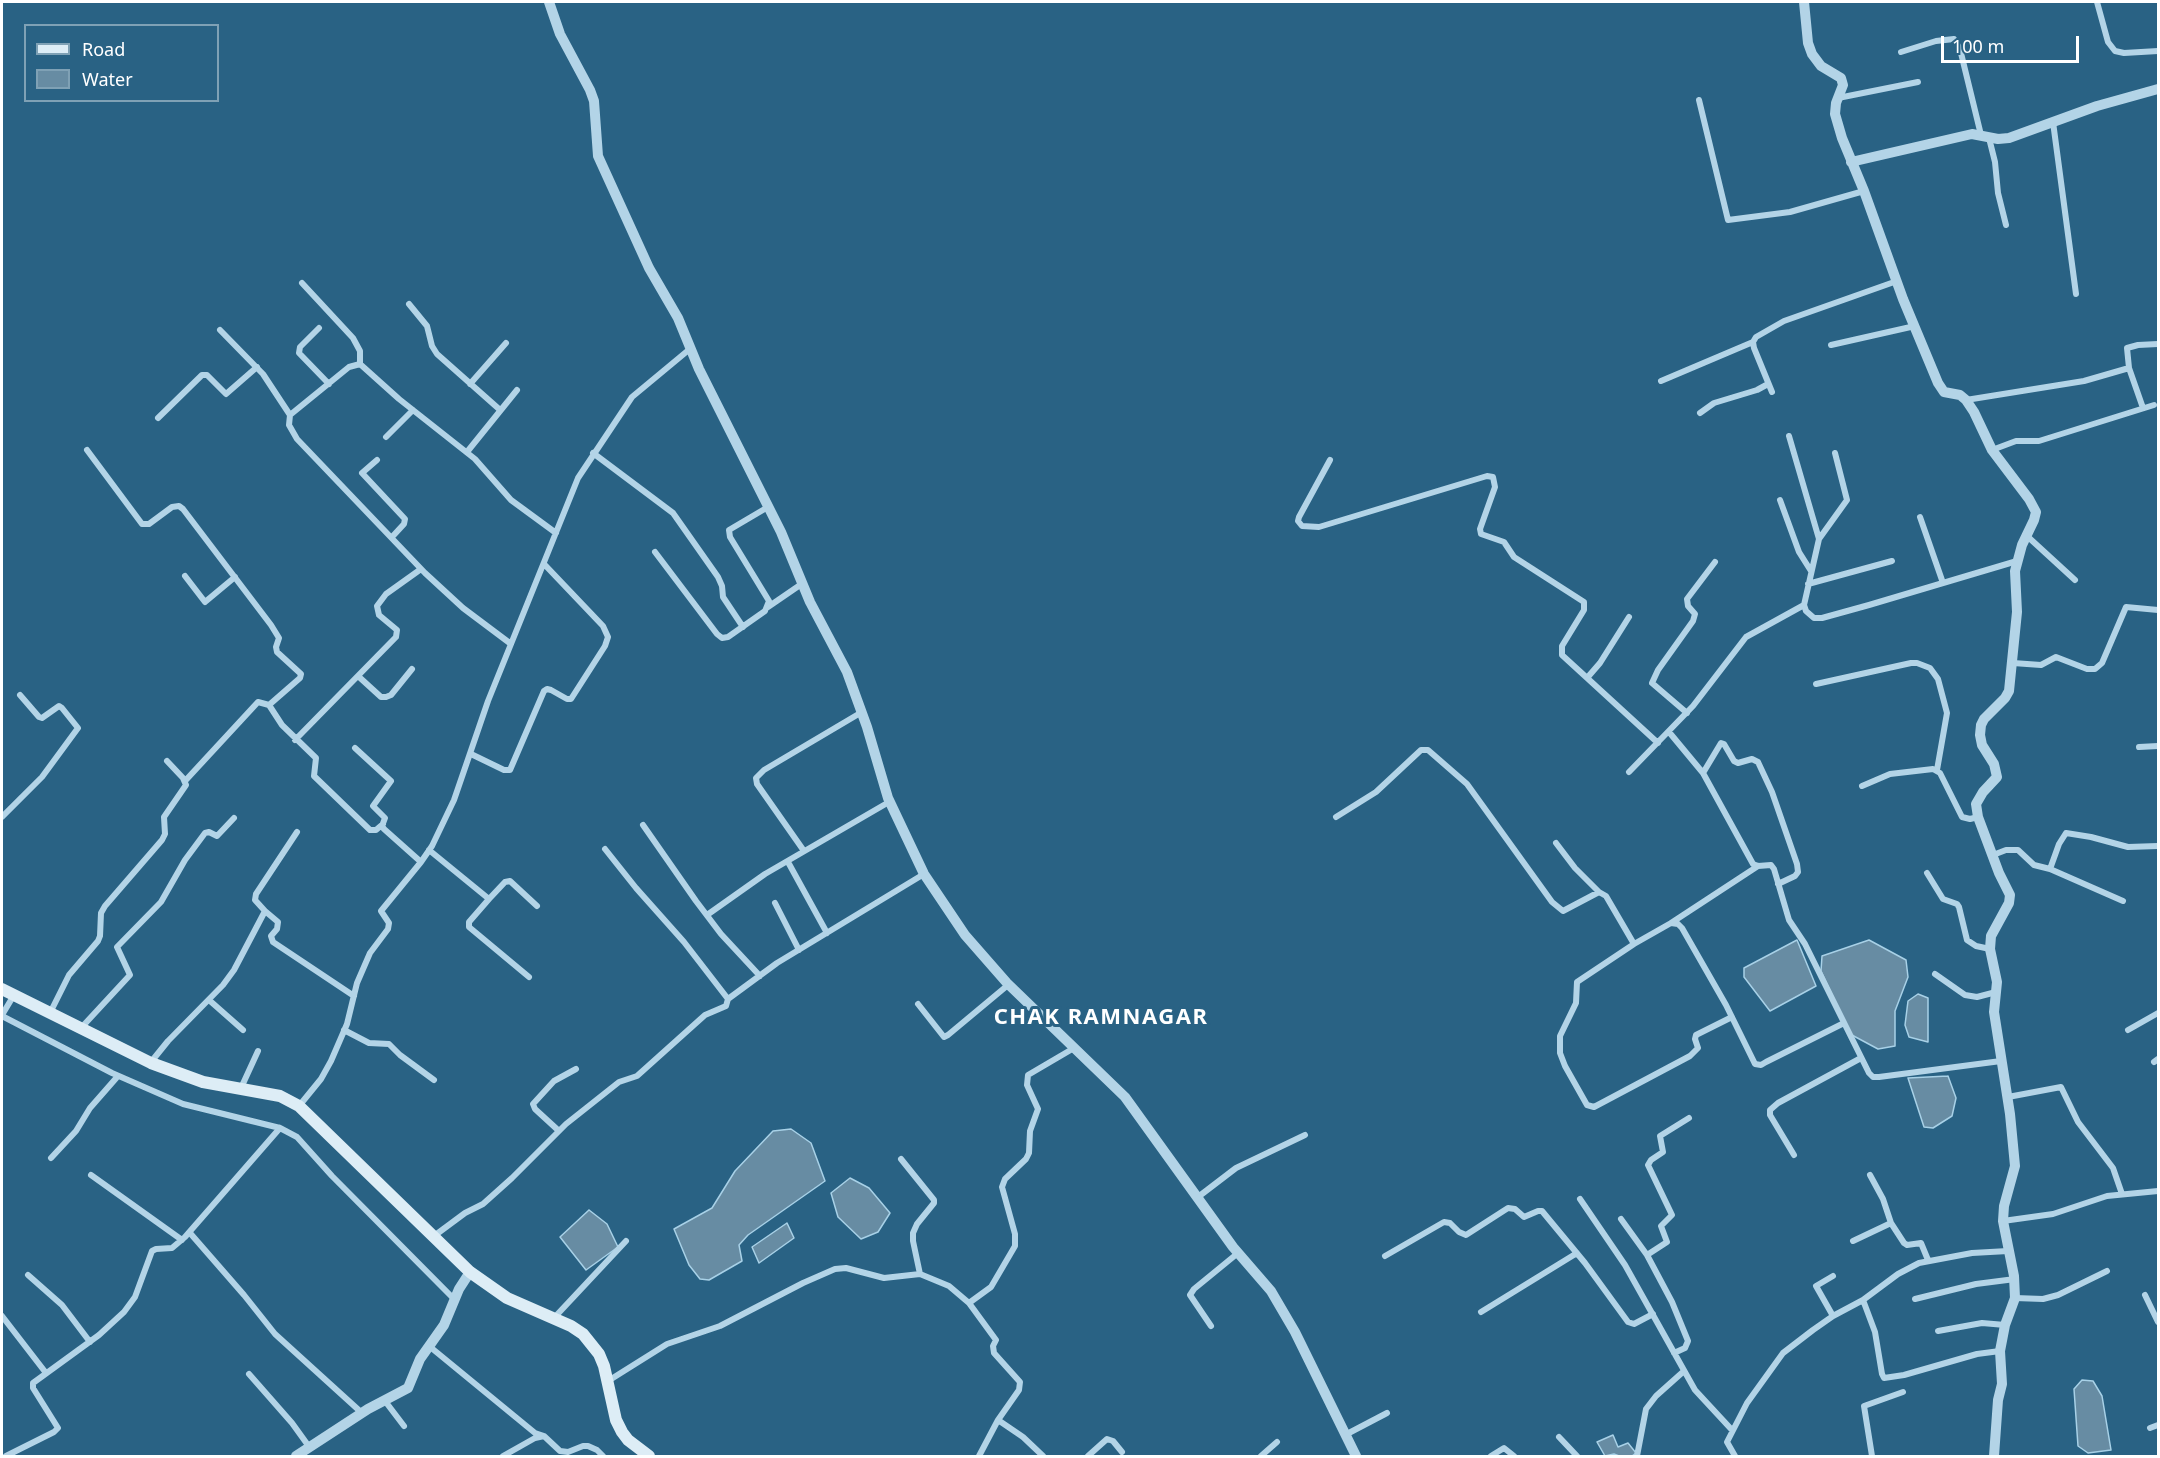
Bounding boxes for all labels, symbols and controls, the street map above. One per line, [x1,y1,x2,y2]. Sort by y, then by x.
legend [24,24,219,102]
scale bar [1944,24,2082,62]
text: 100 m [1952,34,2004,58]
text: Road [82,37,125,61]
text: Water [82,67,133,91]
district label: CHAK RAMNAGAR [994,1005,1208,1031]

